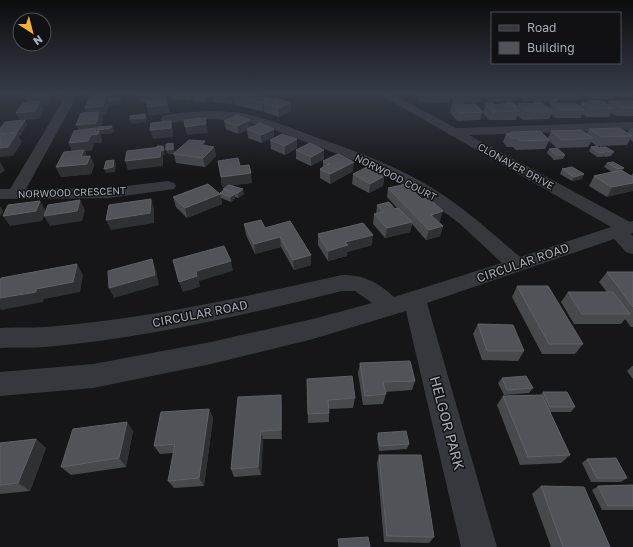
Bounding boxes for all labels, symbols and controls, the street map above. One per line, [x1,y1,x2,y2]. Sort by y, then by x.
north arrow [12,12,52,52]
legend [491,12,621,64]
text: Road [527,20,556,35]
text: N [31,33,45,48]
text: Building [527,40,575,55]
street label: CLONAVER DRIVE [476,140,556,192]
street label: NORWOOD COURT [353,151,439,203]
street label: NORWOOD CRESCENT [18,184,126,200]
street label: CIRCULAR ROAD [475,240,571,285]
street label: CIRCULAR ROAD [151,297,249,330]
street label: HELGOR PARK [427,374,468,472]

